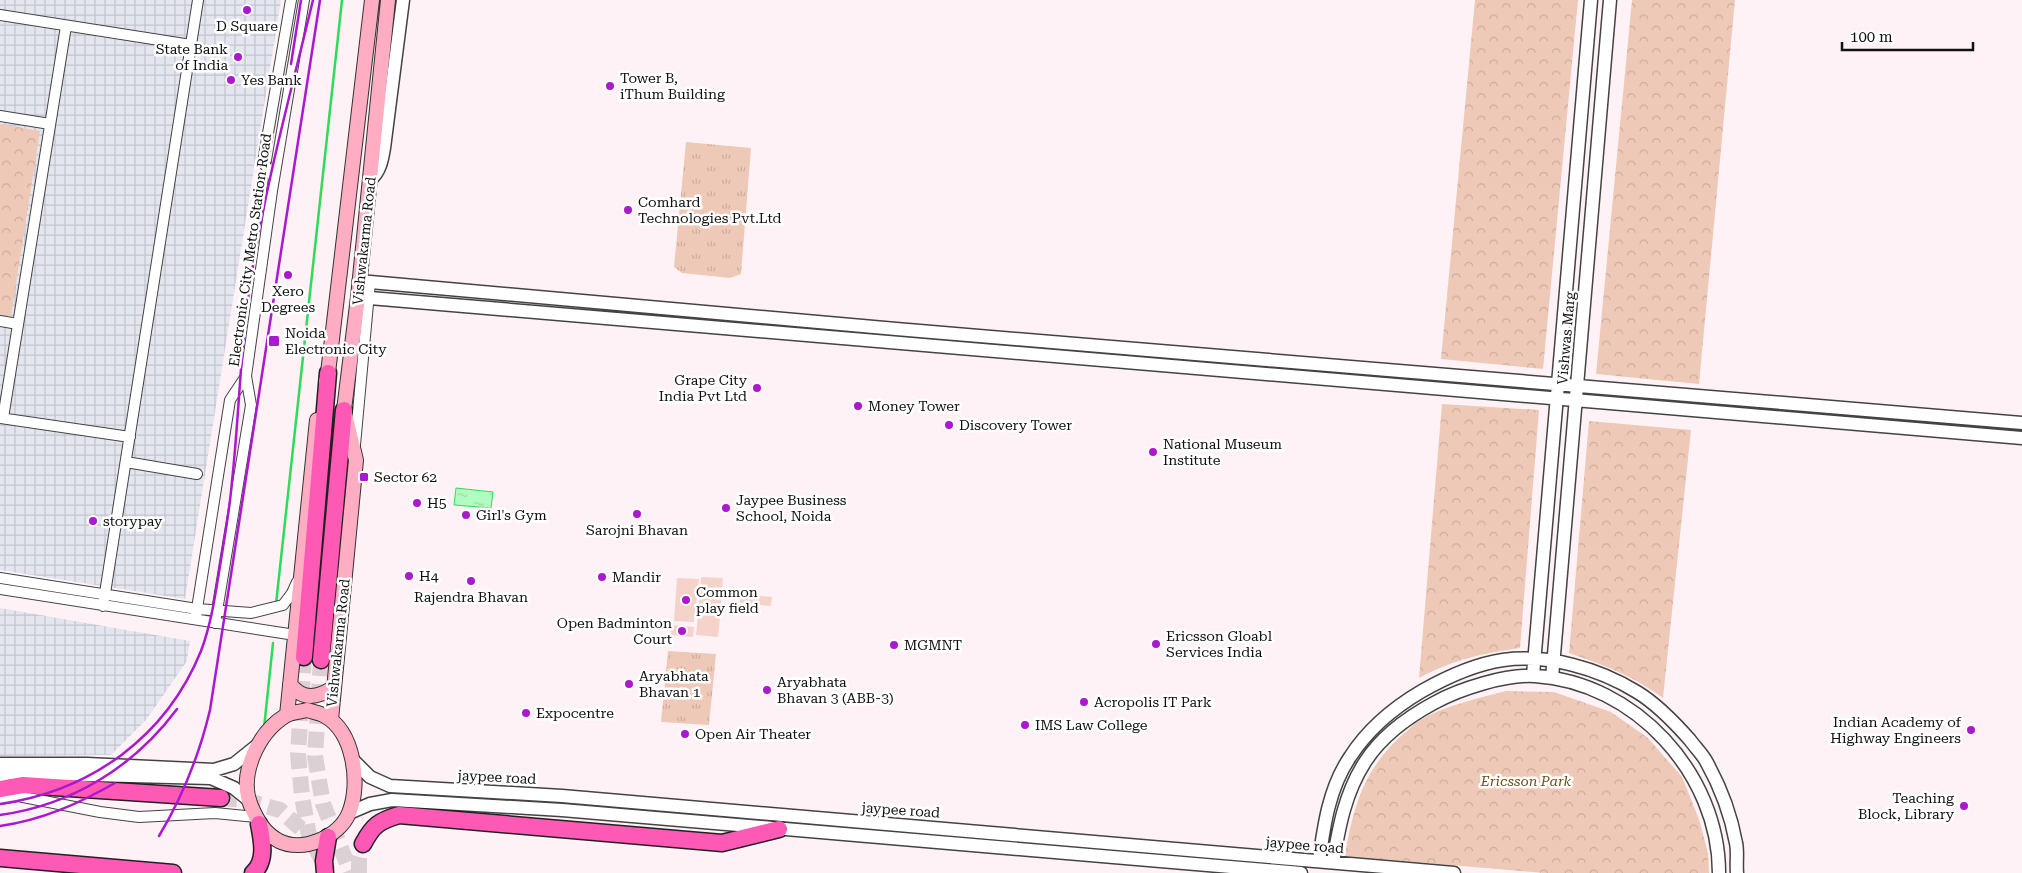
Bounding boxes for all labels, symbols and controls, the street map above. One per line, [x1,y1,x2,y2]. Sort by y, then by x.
marker: D Square [241,4,253,16]
place label: D Square [216,18,278,34]
scale bar [1842,20,1973,52]
text: 100 m [1850,28,1893,46]
place label: State Bank of India [156,41,228,73]
marker: State Bank of India [232,51,244,63]
place label: Tower B, iThum Building [620,70,725,102]
place label: Yes Bank [241,72,302,88]
marker: Yes Bank [225,74,237,86]
marker: Tower B, iThum Building [604,80,616,92]
street label: Electronic City Metro Station Road [226,132,274,368]
street label: Vishwakarma Road [349,176,379,306]
place label: Comhard Technologies Pvt.Ltd [638,194,782,226]
marker: Comhard Technologies Pvt.Ltd [622,204,634,216]
marker: Xero Degrees [282,269,294,281]
place label: Xero Degrees [261,283,315,315]
street label: Vishwas Marg [1554,291,1578,385]
place label: Noida Electronic City [285,325,387,357]
marker: Noida Electronic City [267,334,281,348]
place label: Grape City India Pvt Ltd [659,372,748,404]
marker: Grape City India Pvt Ltd [751,382,763,394]
place label: Money Tower [868,398,960,414]
marker: Money Tower [852,400,864,412]
place label: Discovery Tower [959,417,1072,433]
marker: Discovery Tower [943,419,955,431]
place label: National Museum Institute [1163,436,1282,468]
marker: National Museum Institute [1147,446,1159,458]
place label: Sector 62 [374,469,437,485]
marker: Sector 62 [358,471,370,483]
place label: Jaypee Business School, Noida [736,492,847,524]
place label: H5 [427,495,447,511]
marker: H5 [411,497,423,509]
marker: Jaypee Business School, Noida [720,502,732,514]
place label: Girl's Gym [476,507,547,523]
marker: Sarojni Bhavan [631,508,643,520]
marker: Girl's Gym [460,509,472,521]
place label: storypay [103,513,163,529]
marker: storypay [87,515,99,527]
place label: Sarojni Bhavan [586,522,688,538]
place label: H4 [419,568,439,584]
place label: Mandir [612,569,661,585]
marker: H4 [403,570,415,582]
marker: Mandir [596,571,608,583]
marker: Rajendra Bhavan [465,575,477,587]
street label: Vishwakarma Road [323,578,353,708]
place label: Common play field [696,584,759,616]
place label: Rajendra Bhavan [414,589,528,605]
marker: Common play field [680,594,692,606]
place label: Open Badminton Court [557,615,672,647]
marker: Open Badminton Court [676,625,688,637]
place label: Ericsson Gloabl Services India [1166,628,1273,660]
place label: MGMNT [904,637,962,653]
marker: Ericsson Gloabl Services India [1150,638,1162,650]
marker: MGMNT [888,639,900,651]
place label: Aryabhata Bhavan 1 [639,668,709,700]
place label: Aryabhata Bhavan 3 (ABB-3) [777,674,894,706]
marker: Aryabhata Bhavan 1 [623,678,635,690]
marker: Aryabhata Bhavan 3 (ABB-3) [761,684,773,696]
place label: Acropolis IT Park [1094,694,1212,710]
marker: Acropolis IT Park [1078,696,1090,708]
place label: Expocentre [536,705,614,721]
marker: Expocentre [520,707,532,719]
place label: Indian Academy of Highway Engineers [1830,714,1962,746]
place label: IMS Law College [1035,717,1148,733]
marker: IMS Law College [1019,719,1031,731]
marker: Indian Academy of Highway Engineers [1965,724,1977,736]
place label: Open Air Theater [695,726,811,742]
marker: Open Air Theater [679,728,691,740]
street label: jaypee road [456,767,537,787]
park label: Ericsson Park [1480,773,1572,789]
place label: Teaching Block, Library [1858,790,1955,822]
street label: jaypee road [860,799,941,821]
marker: Teaching Block, Library [1958,800,1970,812]
street label: jaypee road [1264,834,1345,856]

